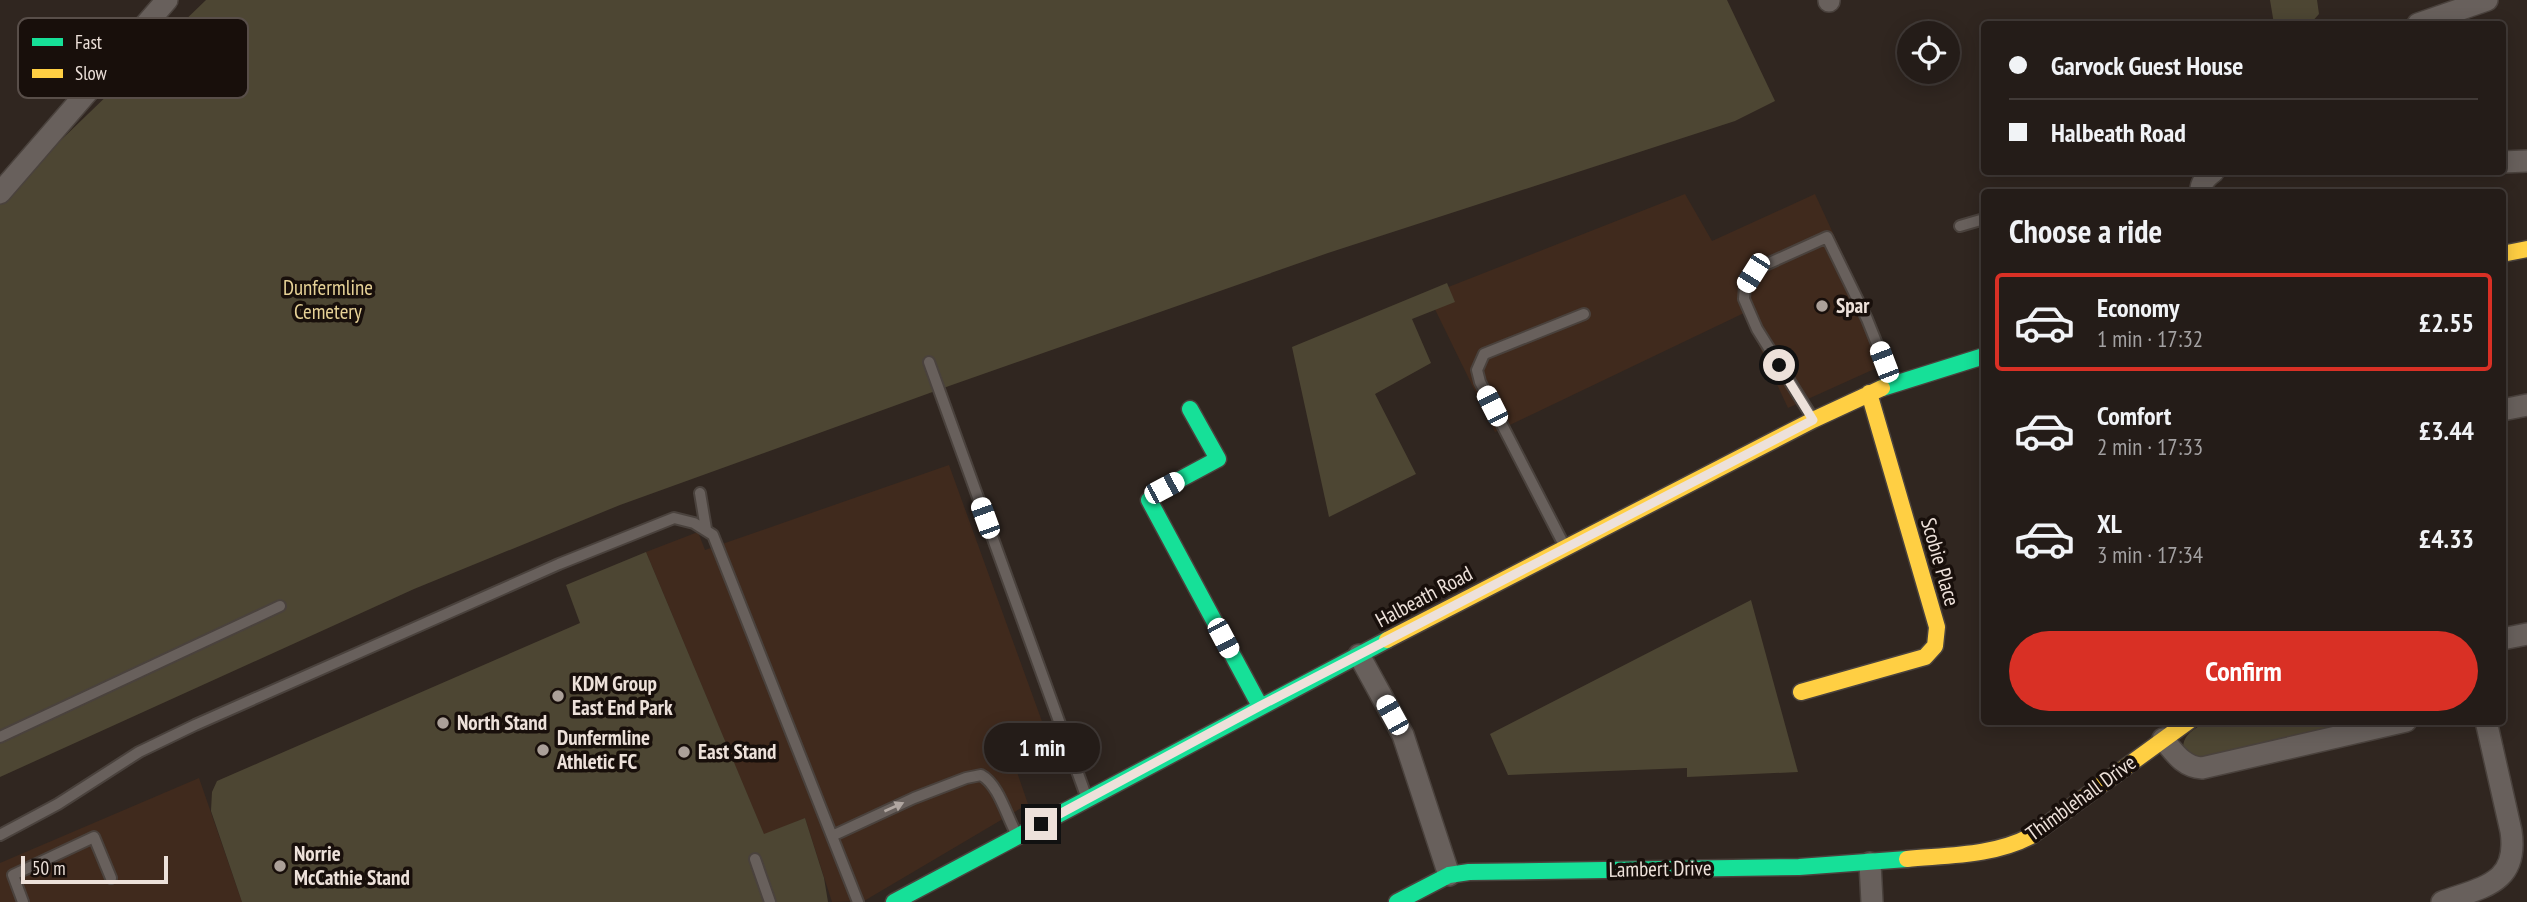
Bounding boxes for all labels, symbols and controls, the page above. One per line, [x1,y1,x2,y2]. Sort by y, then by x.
legend [18,18,248,98]
map controls [1897,21,1960,84]
button: locate [1897,21,1960,84]
text: Fast [75,30,103,54]
text: Garvock Guest House [2051,49,2243,82]
text: Slow [75,61,108,85]
text: Halbeath Road [2051,116,2186,149]
text: Choose a ride [2009,210,2162,252]
car [1733,250,1774,296]
park label: Dunfermline Cemetery [283,274,373,325]
icon: car [2013,291,2076,354]
text: Economy [2097,291,2179,324]
place label: Spar [1836,292,1870,319]
marker: Spar [1814,298,1830,314]
text: £2.55 [2419,306,2474,339]
text: 1 min · 17:32 [2097,324,2203,353]
car [1867,339,1902,385]
route start [1763,349,1795,381]
car [1474,383,1511,429]
icon: car [2013,399,2076,462]
text: Comfort [2097,399,2171,432]
text: £3.44 [2419,414,2474,447]
text: 2 min · 17:33 [2097,432,2203,461]
car [1141,469,1188,507]
car [968,495,1003,541]
icon: car [2013,507,2076,570]
text: XL [2097,507,2122,540]
street label: Scobie Place [1915,515,1966,609]
text: £4.33 [2419,522,2474,555]
text: 3 min · 17:34 [2097,540,2203,569]
street label: Halbeath Road [1371,560,1477,633]
car [1204,615,1243,661]
button: Confirm [2009,631,2478,711]
place label: KDM Group East End Park [572,670,673,721]
marker: KDM Group East End Park [550,688,566,704]
car [1373,692,1412,738]
place label: North Stand [457,709,547,736]
marker: North Stand [435,715,451,731]
callout: 1 min [983,722,1099,772]
place label: Dunfermline Athletic FC [556,724,650,775]
text: 1 min [1019,733,1065,762]
place label: East Stand [698,738,776,765]
marker: Dunfermline Athletic FC [535,742,551,758]
marker: East Stand [676,744,692,760]
street label: Thimblehall Drive [2020,749,2141,847]
one-way arrow [884,802,904,813]
route end [1025,808,1057,840]
place label: Norrie McCathie Stand [294,840,410,891]
scale bar [21,853,168,885]
street label: Lambert Drive [1608,854,1712,883]
text: 50 m [32,856,66,880]
marker: Norrie McCathie Stand [272,858,288,874]

